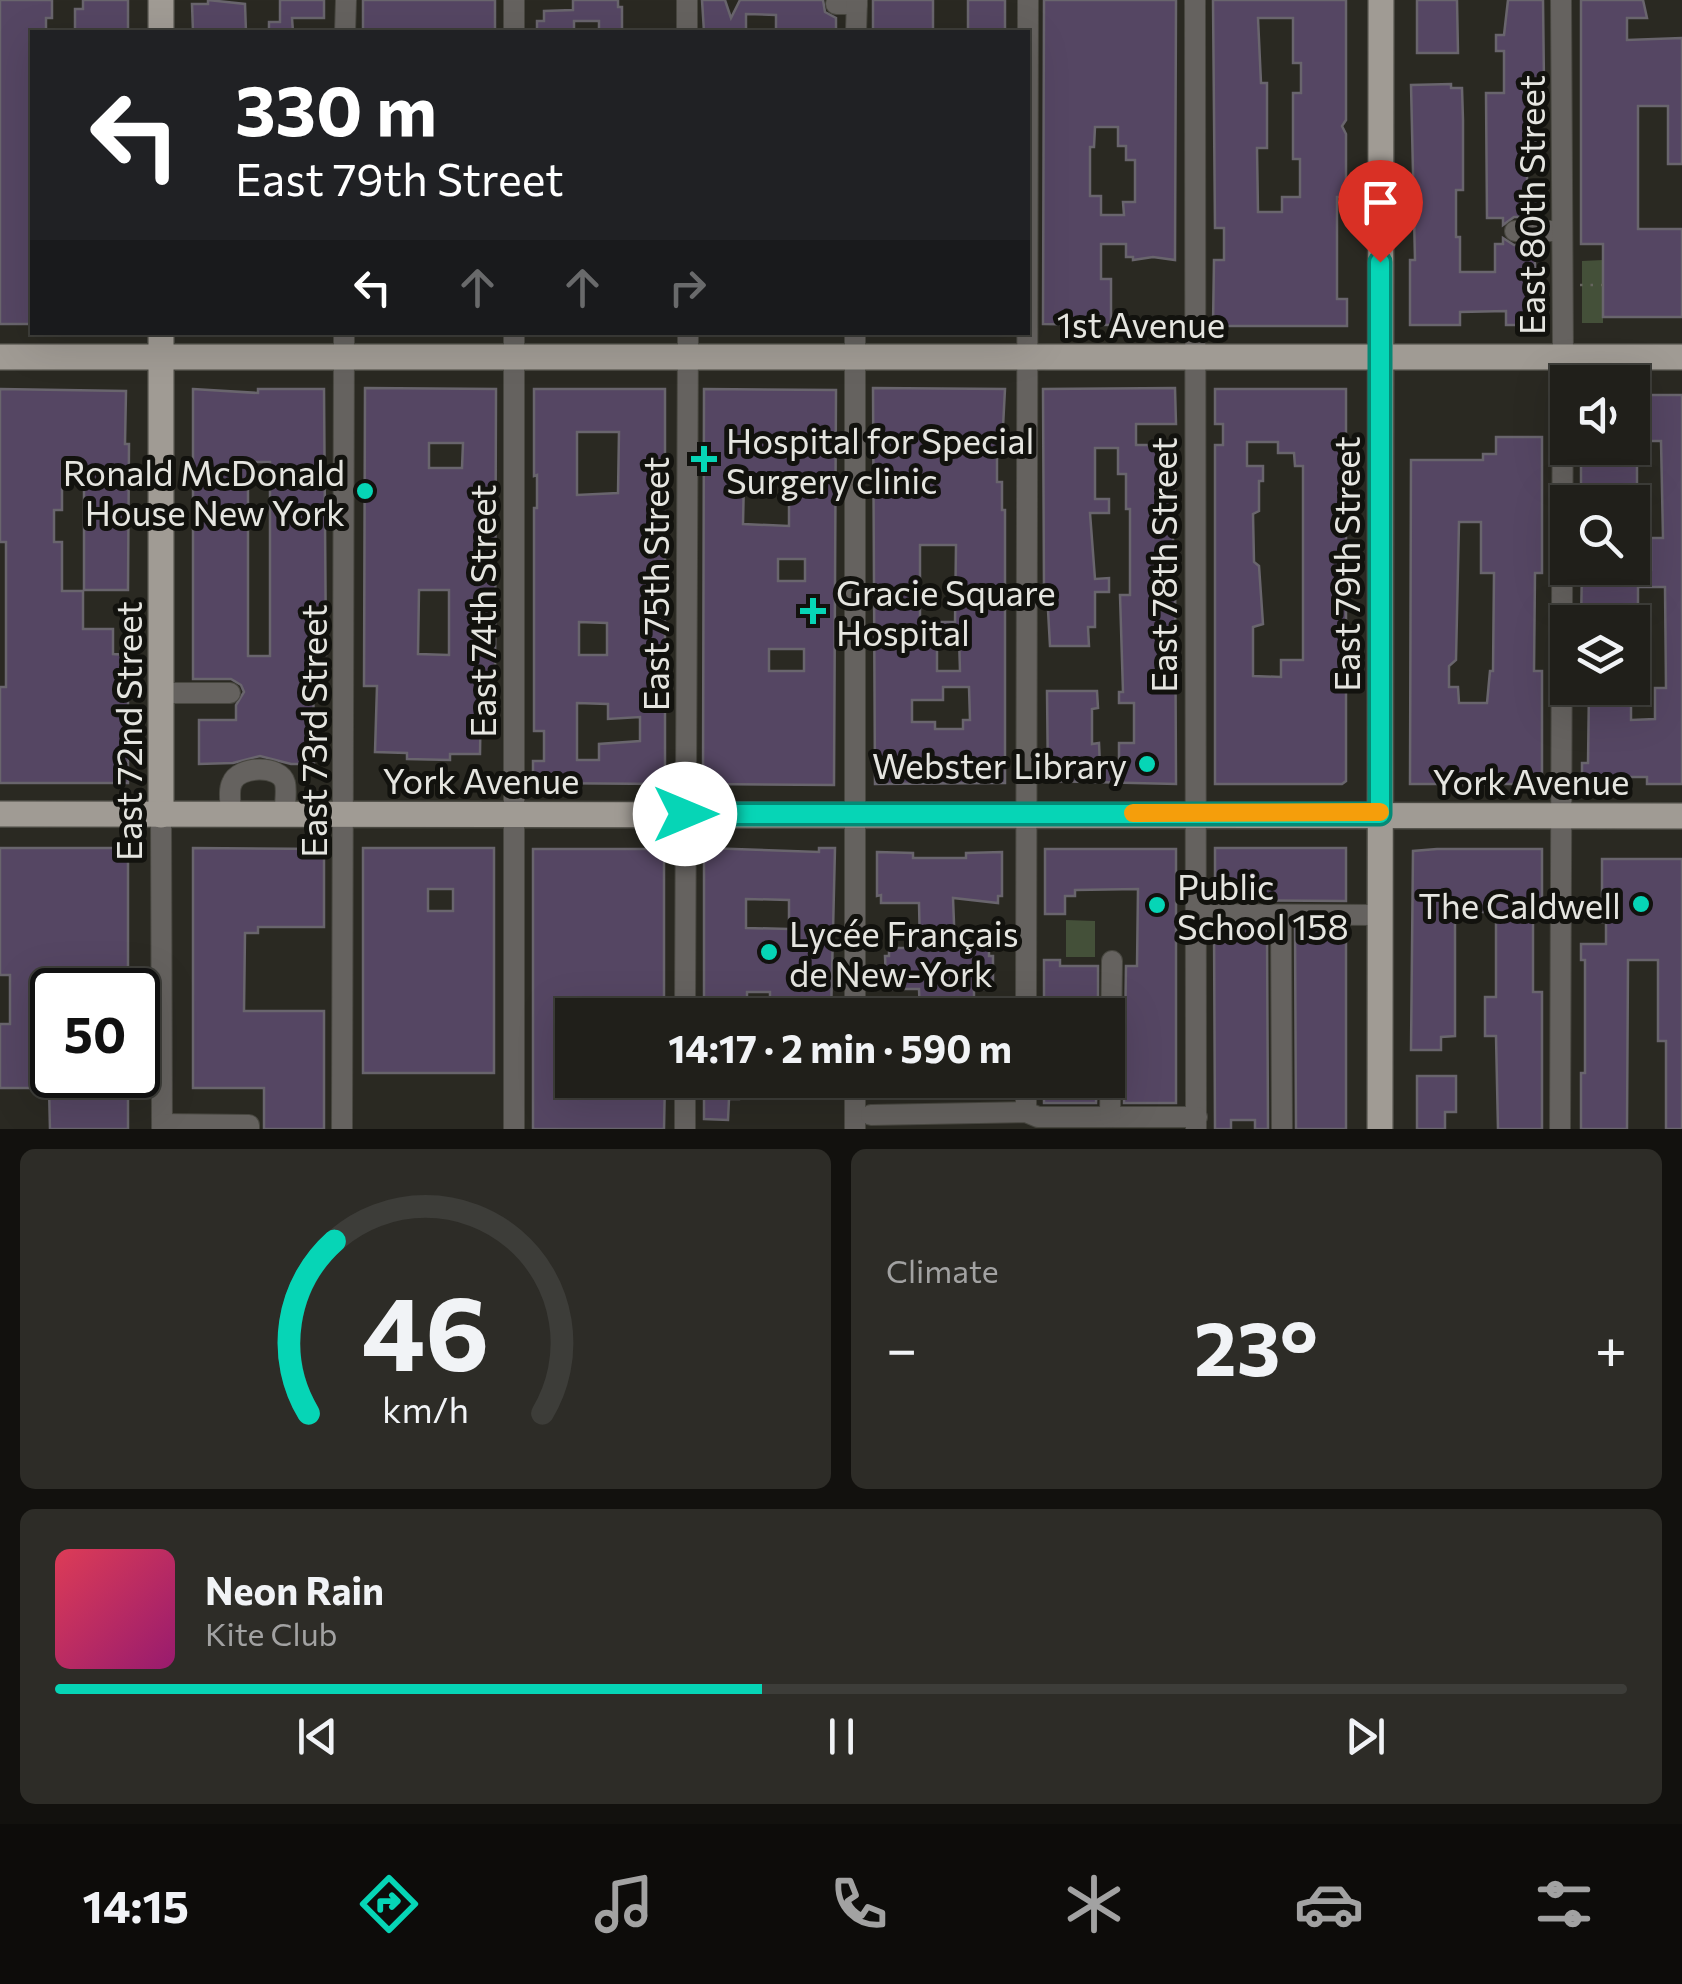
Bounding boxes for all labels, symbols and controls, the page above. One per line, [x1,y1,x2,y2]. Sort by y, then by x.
text: 330 m [235,65,437,150]
icon: left [70,70,200,200]
street label: East 80th Street [1509,75,1552,335]
text: East 79th Street [235,150,564,205]
pin [1338,160,1423,263]
icon: arrive [1353,175,1408,230]
icon: left [345,260,400,315]
icon: ahead [450,260,505,315]
icon: ahead [555,260,610,315]
icon: right [660,260,715,315]
street label: 1st Avenue [1057,302,1225,345]
map controls [1550,365,1650,705]
button: sound [1550,365,1650,465]
place label: Hospital for Special Surgery clinic [726,418,1034,501]
street label: East 79th Street [1324,436,1367,692]
street label: East 78th Street [1141,437,1184,693]
marker: Hospital for Special Surgery clinic [691,446,717,472]
place label: Ronald McDonald House New York [63,450,345,533]
street label: East 75th Street [633,457,676,711]
marker: Ronald McDonald House New York [354,480,376,502]
street label: East 74th Street [460,484,503,738]
button: search [1550,485,1650,585]
place label: Gracie Square Hospital [836,570,1056,653]
marker: Gracie Square Hospital [800,598,826,624]
street label: East 72nd Street [106,601,149,861]
street label: East 73rd Street [291,604,334,858]
button: layers [1550,605,1650,705]
place label: Webster Library [872,743,1127,786]
marker: Webster Library [1136,753,1158,775]
street label: York Avenue [383,758,579,801]
street label: York Avenue [1433,759,1629,802]
position arrow [633,762,737,866]
place label: Public School 158 [1177,864,1349,947]
place label: The Caldwell [1418,883,1621,926]
marker: The Caldwell [1630,893,1652,915]
marker: Public School 158 [1146,894,1168,916]
place label: Lycée Français de New-York [789,911,1019,994]
marker: Lycée Français de New-York [758,941,780,963]
speed limit sign: 50 [30,968,160,1098]
text: 14:17 · 2 min · 590 m [668,1024,1012,1071]
text: Climate [886,1250,999,1290]
text: 46 [362,1265,489,1392]
text: 23° [1194,1300,1318,1391]
text: − [886,1313,917,1380]
text: + [1595,1313,1627,1380]
text: km/h [382,1387,469,1430]
text: Neon Rain [205,1566,384,1613]
text: Kite Club [205,1613,337,1653]
icon: previous [290,1709,345,1764]
icon: pause [814,1709,869,1764]
icon: next [1338,1709,1393,1764]
icon: directions [354,1869,424,1939]
icon: music [589,1869,659,1939]
icon: phone [824,1869,894,1939]
icon: climate [1059,1869,1129,1939]
icon: car [1294,1869,1364,1939]
icon: filters [1529,1869,1599,1939]
text: 14:15 [83,1877,189,1932]

